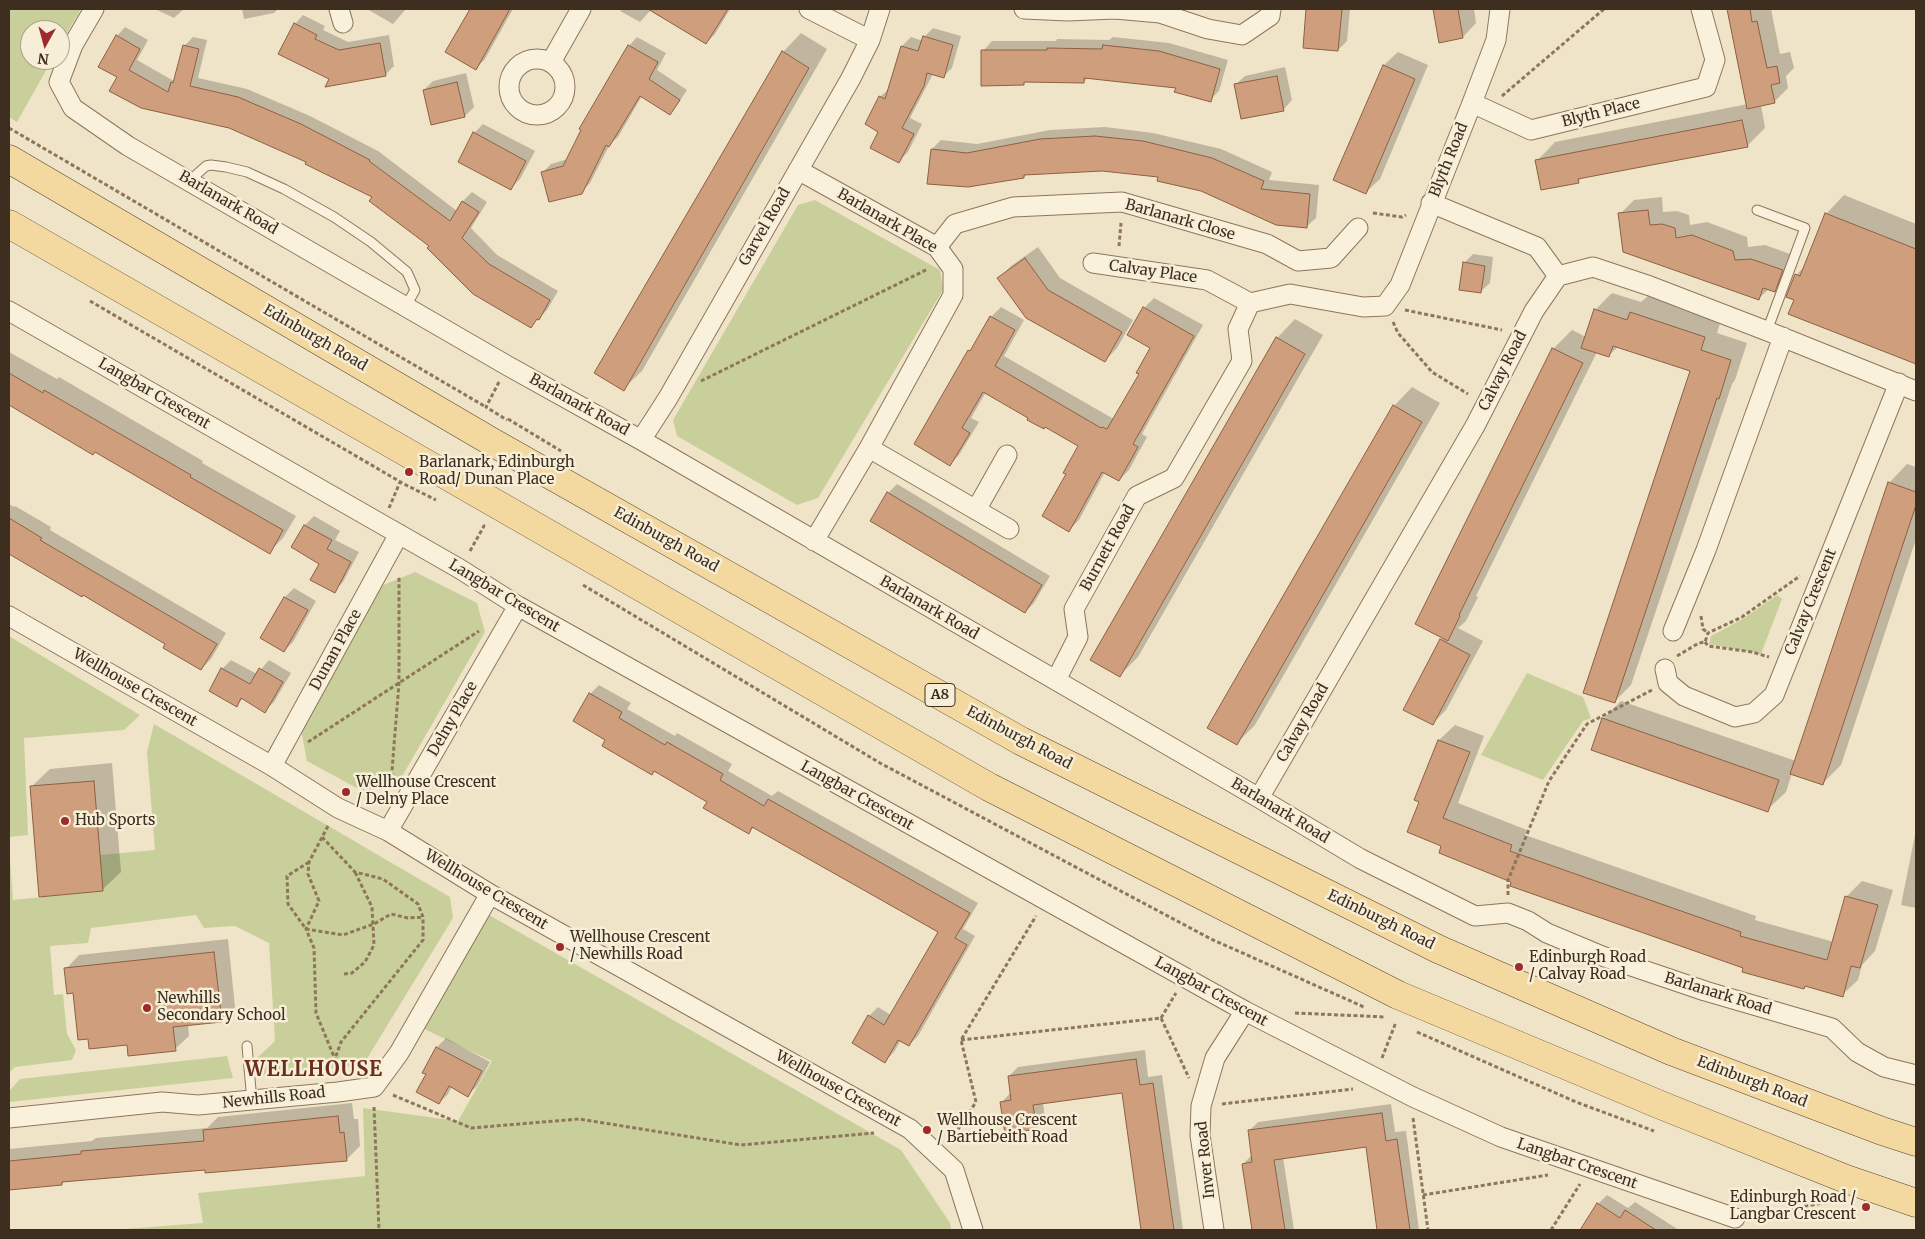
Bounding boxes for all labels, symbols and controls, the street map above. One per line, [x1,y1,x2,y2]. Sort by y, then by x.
north arrow [20,20,70,70]
text: N [37,49,50,69]
street label: Blyth Place [1560,95,1642,131]
street label: Blyth Road [1426,120,1472,200]
street label: Barlanark Road [175,167,281,239]
street label: Garvel Road [736,185,794,269]
street label: Barlanark Place [834,185,940,257]
street label: Barlanark Close [1123,196,1237,244]
street label: Calvay Place [1108,257,1198,287]
street label: Edinburgh Road [260,301,370,375]
street label: Calvay Road [1475,328,1531,414]
street label: Langbar Crescent [95,355,213,433]
street label: Barlanark Road [526,370,632,440]
place label: Barlanark, Edinburgh Road/ Dunan Place [419,454,575,489]
marker: Barlanark, Edinburgh Road/ Dunan Place [403,466,415,478]
street label: Burnett Road [1077,502,1139,594]
street label: Edinburgh Road [611,504,721,576]
street label: Calvay Crescent [1781,546,1841,658]
street label: Langbar Crescent [445,556,563,636]
street label: Barlanark Road [876,572,982,644]
street label: Dunan Place [306,606,366,694]
street label: Wellhouse Crescent [70,645,200,731]
street label: Delny Place [424,678,482,760]
street label: Calvay Road [1273,681,1333,765]
road number: A8 [925,684,955,706]
street label: Edinburgh Road [963,703,1075,773]
street label: Langbar Crescent [797,758,917,834]
place label: Wellhouse Crescent / Delny Place [356,774,496,809]
street label: Barlanark Road [1228,775,1332,847]
marker: Wellhouse Crescent / Delny Place [340,786,352,798]
place label: Hub Sports [75,812,155,830]
marker: Hub Sports [59,815,71,827]
street label: Wellhouse Crescent [421,846,551,934]
street label: Edinburgh Road [1325,886,1437,954]
place label: Wellhouse Crescent / Newhills Road [570,929,710,964]
marker: Wellhouse Crescent / Newhills Road [554,941,566,953]
place label: Edinburgh Road / Calvay Road [1529,949,1646,984]
street label: Langbar Crescent [1151,954,1271,1030]
marker: Edinburgh Road / Calvay Road [1513,961,1525,973]
street label: Barlanark Road [1662,969,1774,1019]
place label: Newhills Secondary School [157,990,286,1025]
marker: Newhills Secondary School [141,1002,153,1014]
street label: Wellhouse Crescent [772,1047,904,1131]
street label: Edinburgh Road [1694,1053,1810,1111]
district label: WELLHOUSE [244,1058,384,1082]
street label: Newhills Road [222,1084,326,1112]
place label: Wellhouse Crescent / Bartiebeith Road [937,1112,1077,1147]
street label: Inver Road [1193,1120,1219,1200]
marker: Wellhouse Crescent / Bartiebeith Road [921,1124,933,1136]
street label: Langbar Crescent [1514,1135,1640,1193]
place label: Edinburgh Road / Langbar Crescent [1730,1189,1856,1224]
marker: Edinburgh Road / Langbar Crescent [1860,1201,1872,1213]

